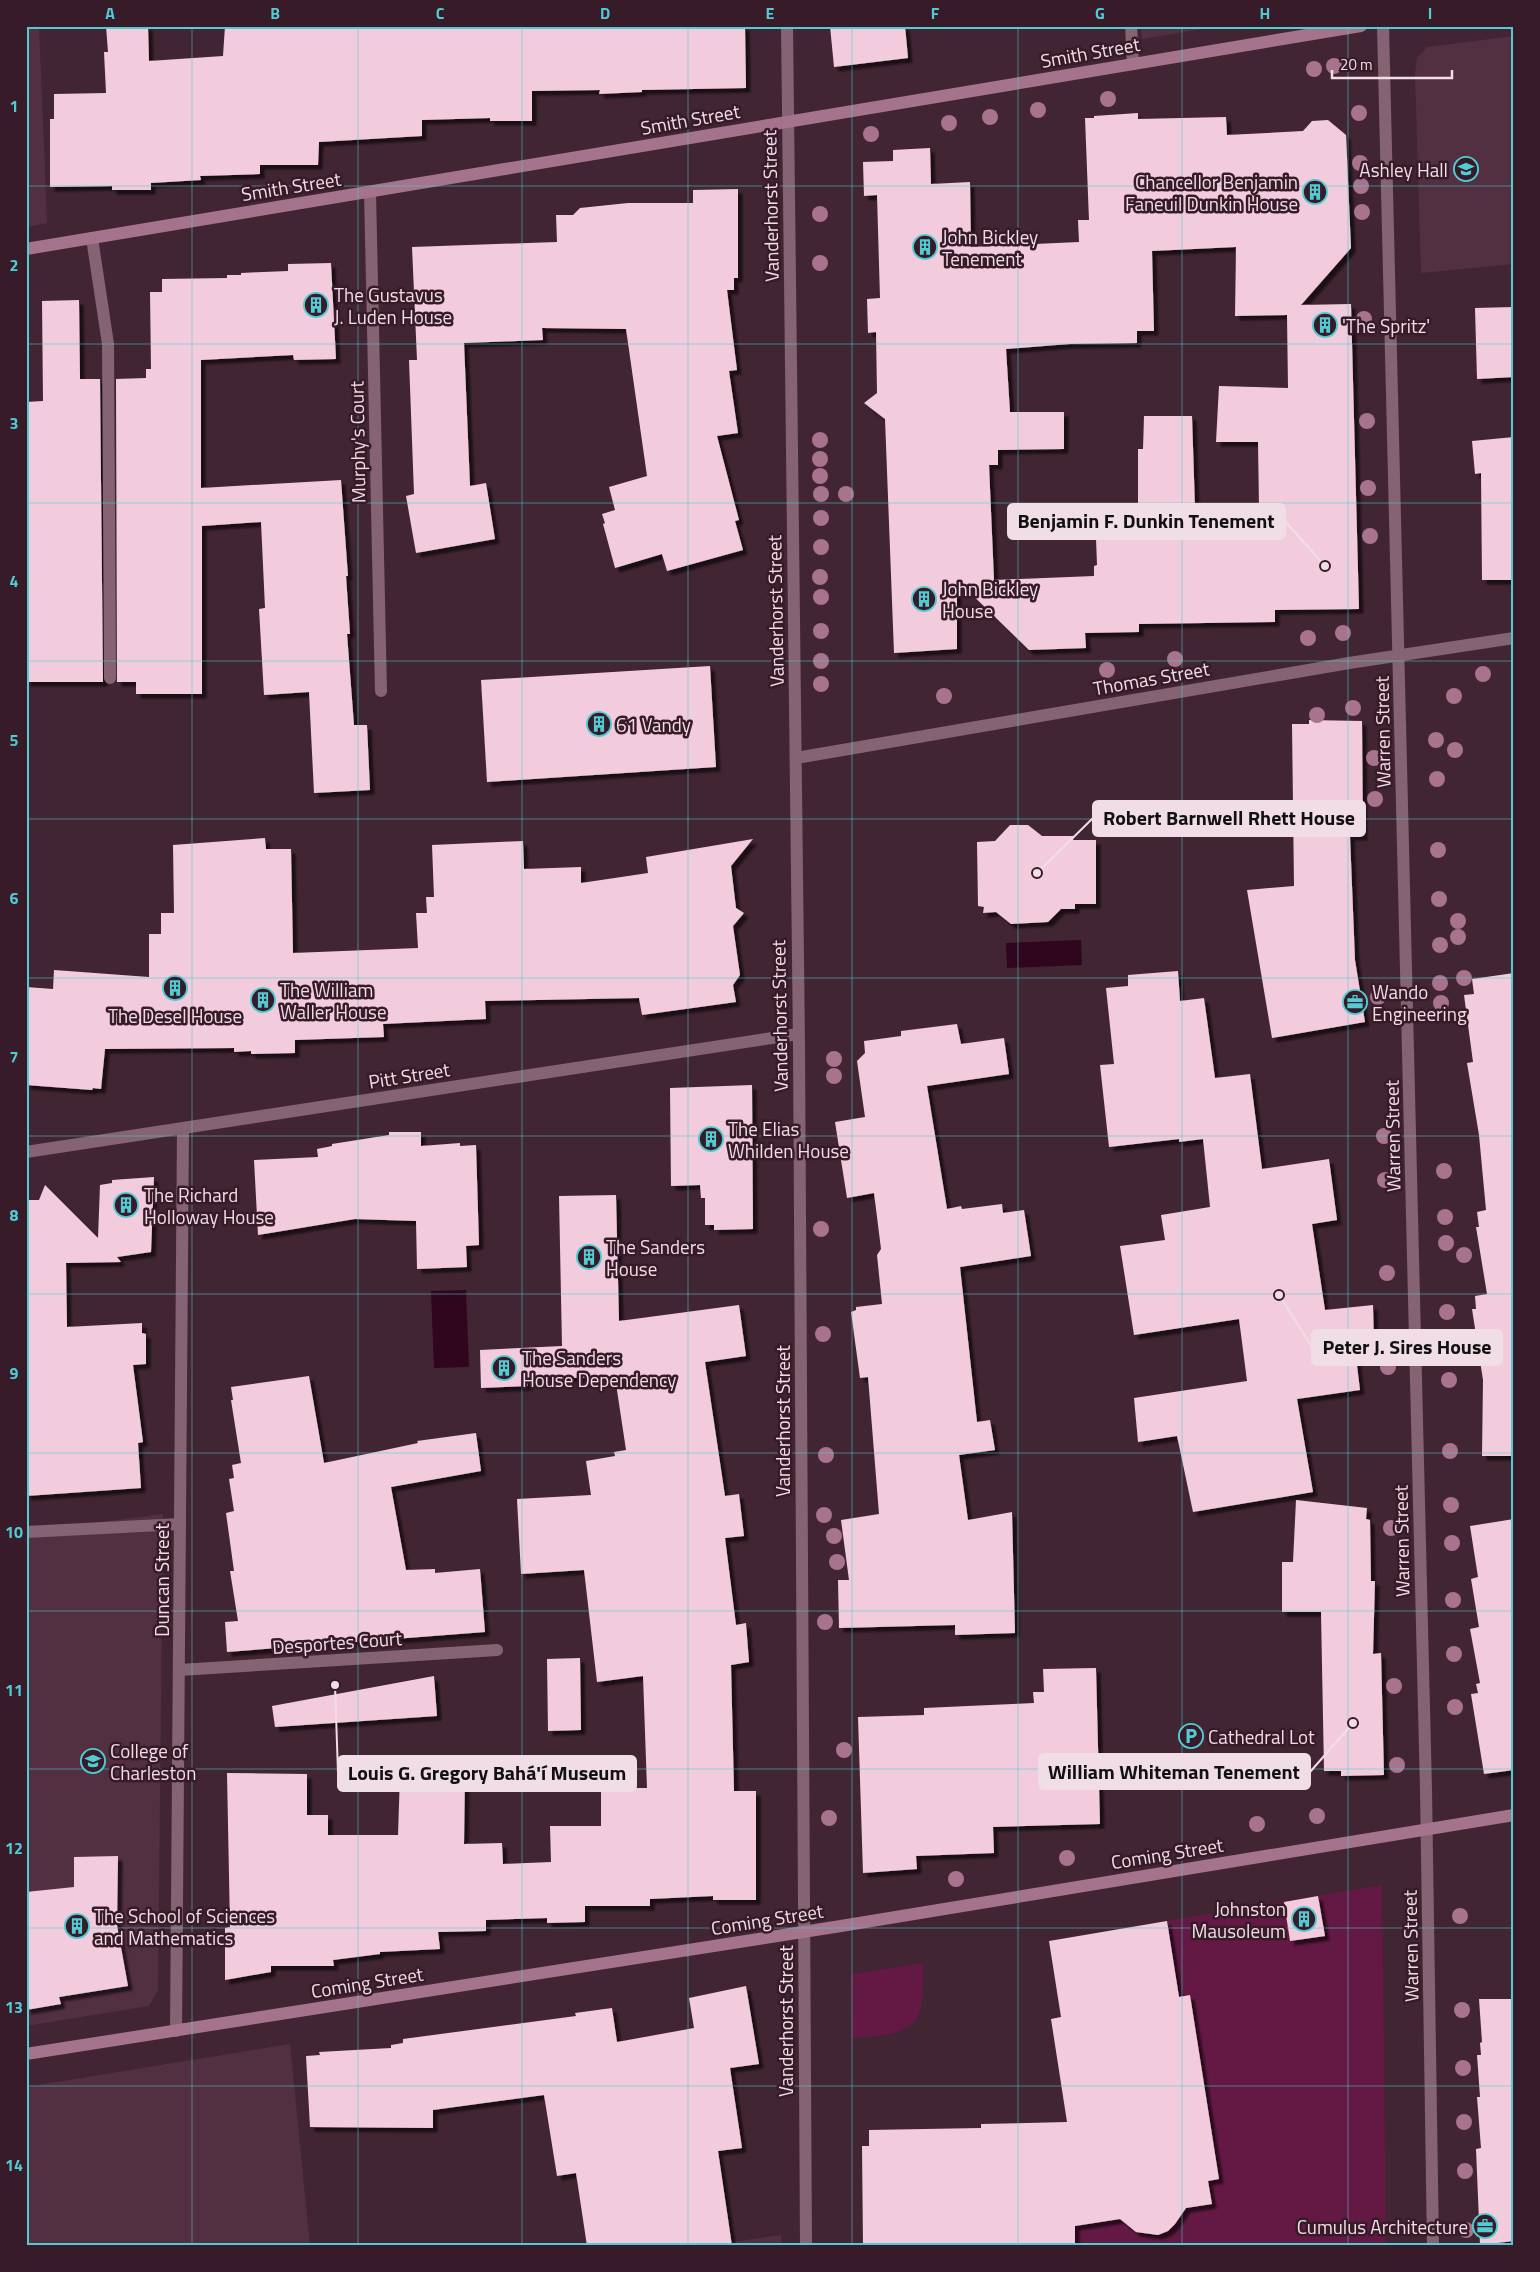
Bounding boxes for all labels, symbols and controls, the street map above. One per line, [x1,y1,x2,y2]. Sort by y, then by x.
text: A [105,1,115,25]
text: B [270,1,280,25]
text: C [436,1,445,25]
text: D [600,1,610,25]
text: E [766,1,775,25]
text: F [931,1,940,25]
text: G [1095,1,1105,25]
text: H [1260,1,1270,25]
text: I [1428,1,1432,25]
street label: Smith Street [1038,29,1142,75]
scale bar [1332,48,1452,80]
text: 20 m [1340,53,1373,76]
text: 1 [10,94,18,118]
street label: Smith Street [638,96,742,142]
street label: Vanderhorst Street [754,129,786,282]
place label: Ashley Hall [1359,155,1448,184]
school or university icon: Ashley Hall [1453,156,1479,182]
street label: Smith Street [239,164,343,208]
place label: Chancellor Benjamin Faneuil Dunkin House [1125,167,1298,218]
building icon: Chancellor Benjamin Faneuil Dunkin House [1302,179,1328,205]
place label: John Bickley Tenement [942,222,1038,273]
building icon: John Bickley Tenement [912,234,938,260]
text: 2 [10,253,18,277]
place label: The Gustavus J. Luden House [334,280,452,331]
building icon: The Gustavus J. Luden House [303,292,329,318]
place label: 'The Spritz' [1342,311,1430,340]
building icon: 'The Spritz' [1312,312,1338,338]
street label: Murphy's Court [341,380,373,503]
text: 3 [10,411,18,435]
callout: Benjamin F. Dunkin Tenement [1008,504,1285,539]
text: Benjamin F. Dunkin Tenement [1017,505,1275,536]
street label: Vanderhorst Street [759,534,791,687]
text: 4 [10,569,19,593]
place label: John Bickley House [942,574,1038,625]
building icon: John Bickley House [911,586,937,612]
street label: Thomas Street [1091,653,1212,702]
street label: Warren Street [1367,675,1397,788]
place label: 61 Vandy [616,710,691,739]
building icon: 61 Vandy [586,711,612,737]
text: 5 [10,728,19,752]
callout: Robert Barnwell Rhett House [1093,801,1365,836]
text: Robert Barnwell Rhett House [1103,802,1355,833]
text: 6 [10,886,19,910]
street label: Vanderhorst Street [763,939,795,1092]
building icon: The Desel House [162,975,188,1001]
place label: The William Waller House [280,975,386,1026]
place label: Wando Engineering [1372,977,1467,1028]
building icon: The William Waller House [250,987,276,1013]
office icon: Wando Engineering [1342,989,1368,1015]
place label: The Desel House [108,1001,242,1030]
text: 7 [10,1045,18,1069]
street label: Pitt Street [366,1054,452,1096]
street label: Warren Street [1377,1079,1407,1192]
place label: The Elias Whilden House [728,1114,849,1165]
building icon: The Elias Whilden House [698,1126,724,1152]
place label: The Richard Holloway House [144,1180,274,1231]
building icon: The Richard Holloway House [113,1192,139,1218]
text: 8 [10,1203,19,1227]
place label: The Sanders House [606,1232,705,1283]
building icon: The Sanders House [576,1244,602,1270]
callout: Peter J. Sires House [1312,1330,1502,1365]
text: Peter J. Sires House [1322,1331,1492,1362]
place label: The Sanders House Dependency [522,1343,676,1394]
street label: Vanderhorst Street [768,1345,797,1497]
building icon: The Sanders House Dependency [491,1355,517,1381]
text: 9 [10,1361,19,1385]
street label: Warren Street [1386,1484,1416,1597]
text: 10 [5,1520,23,1544]
street label: Duncan Street [147,1523,176,1637]
street label: Desportes Court [271,1623,403,1661]
text: 11 [5,1678,23,1702]
place label: Cathedral Lot [1208,1722,1315,1751]
parking icon: Cathedral Lot [1178,1723,1204,1749]
place label: College of Charleston [110,1736,196,1787]
school or university icon: College of Charleston [80,1748,106,1774]
callout: William Whiteman Tenement [1039,1754,1310,1789]
callout: Louis G. Gregory Bahá'í Museum [338,1756,636,1791]
text: William Whiteman Tenement [1048,1756,1300,1787]
text: Louis G. Gregory Bahá'í Museum [348,1757,626,1788]
street label: Coming Street [1109,1830,1226,1876]
text: 12 [5,1836,23,1860]
street label: Warren Street [1395,1889,1425,2002]
place label: Johnston Mausoleum [1192,1894,1286,1945]
street label: Coming Street [709,1896,826,1942]
place label: The School of Sciences and Mathematics [94,1901,275,1952]
building icon: Johnston Mausoleum [1291,1906,1317,1932]
building icon: The School of Sciences and Mathematics [64,1913,90,1939]
street label: Vanderhorst Street [771,1945,800,2097]
street label: Coming Street [309,1959,426,2005]
text: 13 [5,1995,23,2019]
text: 14 [5,2153,23,2177]
place label: Cumulus Architecture [1297,2212,1468,2241]
office icon: Cumulus Architecture [1472,2213,1498,2239]

